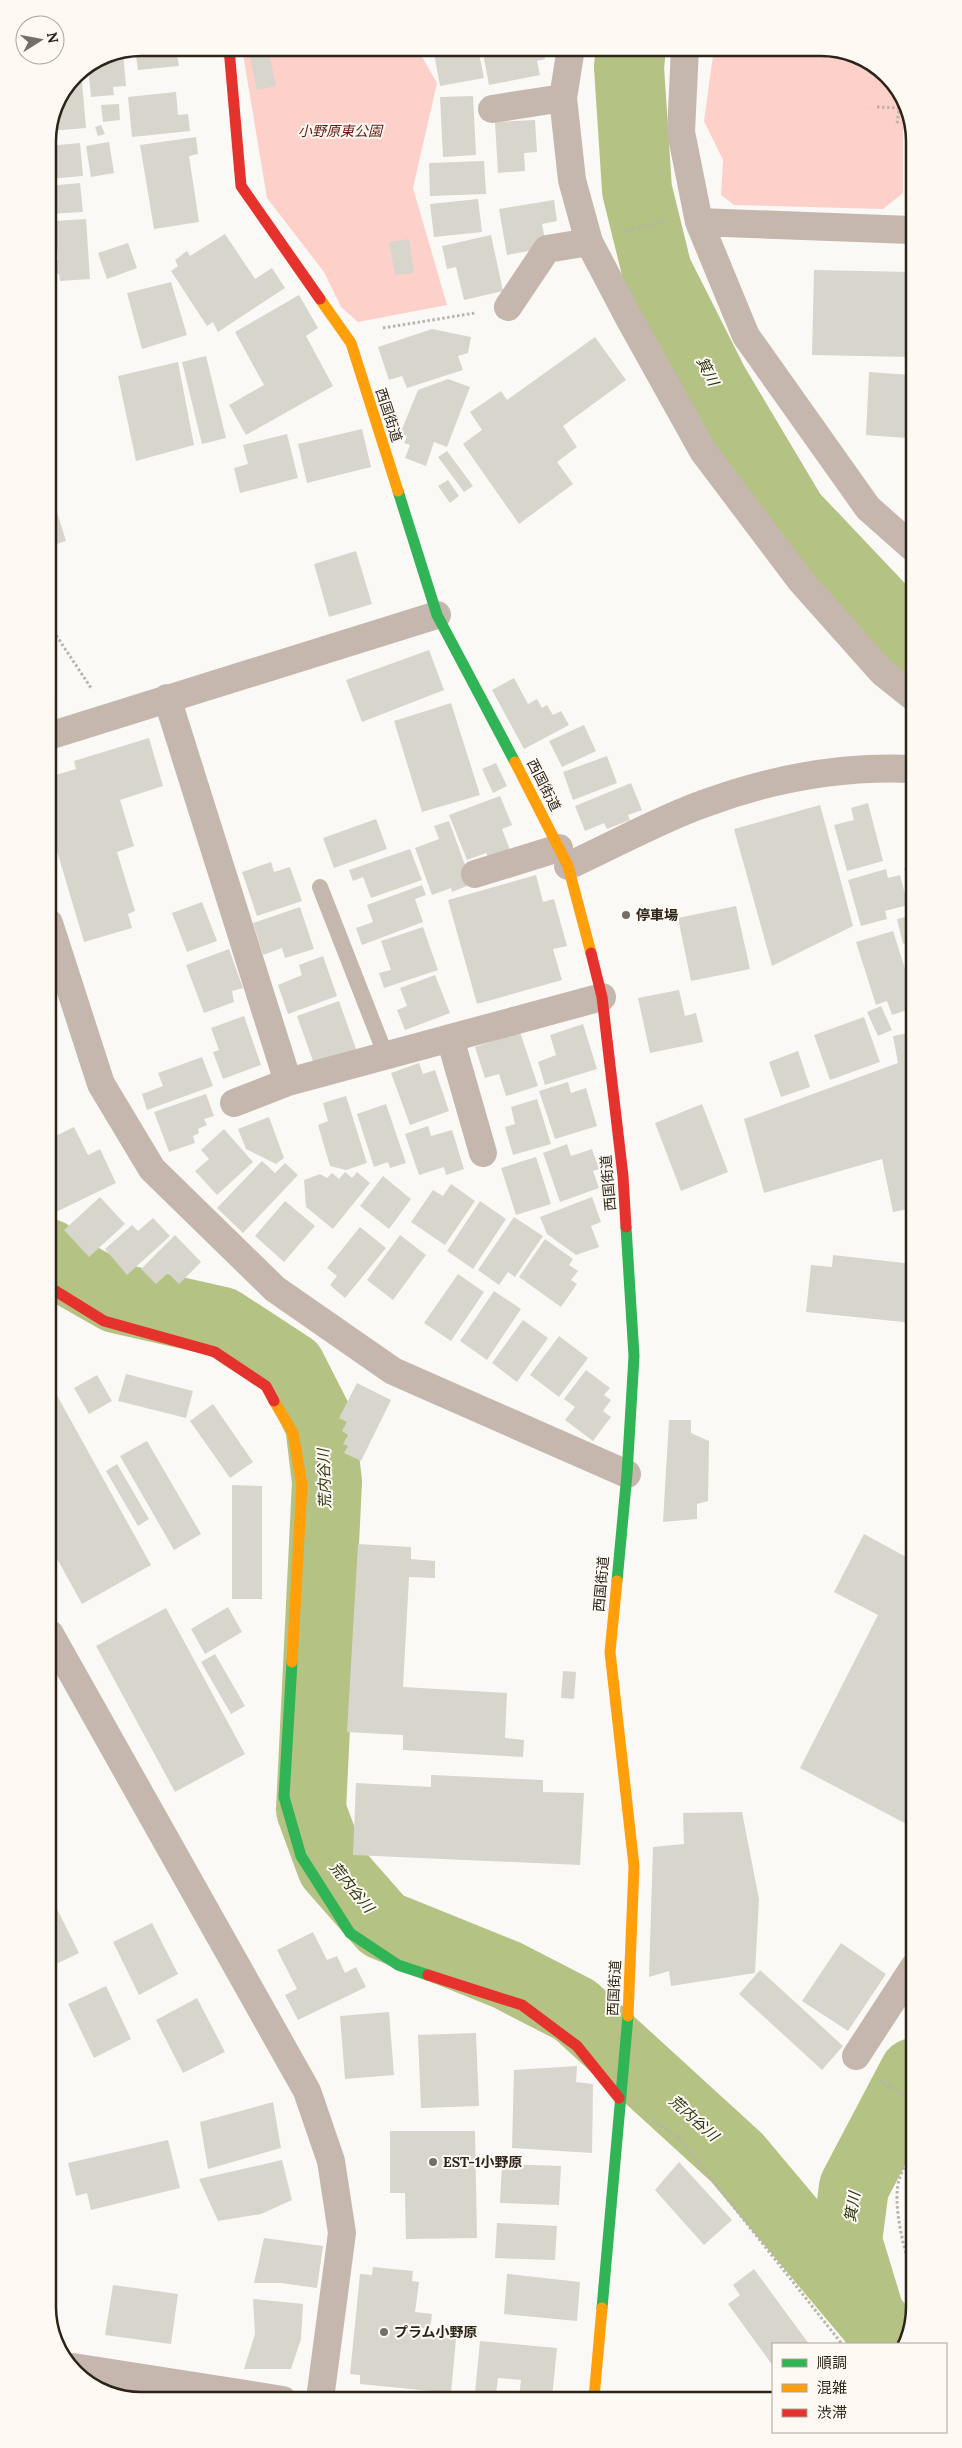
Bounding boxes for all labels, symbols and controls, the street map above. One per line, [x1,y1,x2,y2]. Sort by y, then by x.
north arrow [15,15,65,65]
text: N [43,30,63,45]
park label: 小野原東公園 [298,122,384,140]
water label: 箕川 [693,353,724,390]
street label: 西国街道 [372,386,406,444]
street label: 西国街道 [523,756,565,814]
place label: 停車場 [636,906,678,924]
marker: 停車場 [620,909,632,921]
street label: 西国街道 [597,1154,619,1212]
water label: 荒内谷川 [313,1447,335,1509]
street label: 西国街道 [590,1555,612,1613]
water label: 荒内谷川 [326,1858,380,1918]
street label: 西国街道 [604,1960,624,2016]
water label: 荒内谷川 [665,2091,724,2146]
place label: EST-1小野原 [443,2153,523,2171]
marker: EST-1小野原 [427,2156,439,2168]
water label: 箕川 [840,2189,864,2223]
place label: プラム小野原 [394,2323,478,2341]
marker: プラム小野原 [378,2326,390,2338]
legend [772,2343,947,2433]
text: 順調 [817,2353,847,2372]
text: 混雑 [817,2378,847,2397]
text: 渋滞 [817,2403,847,2422]

